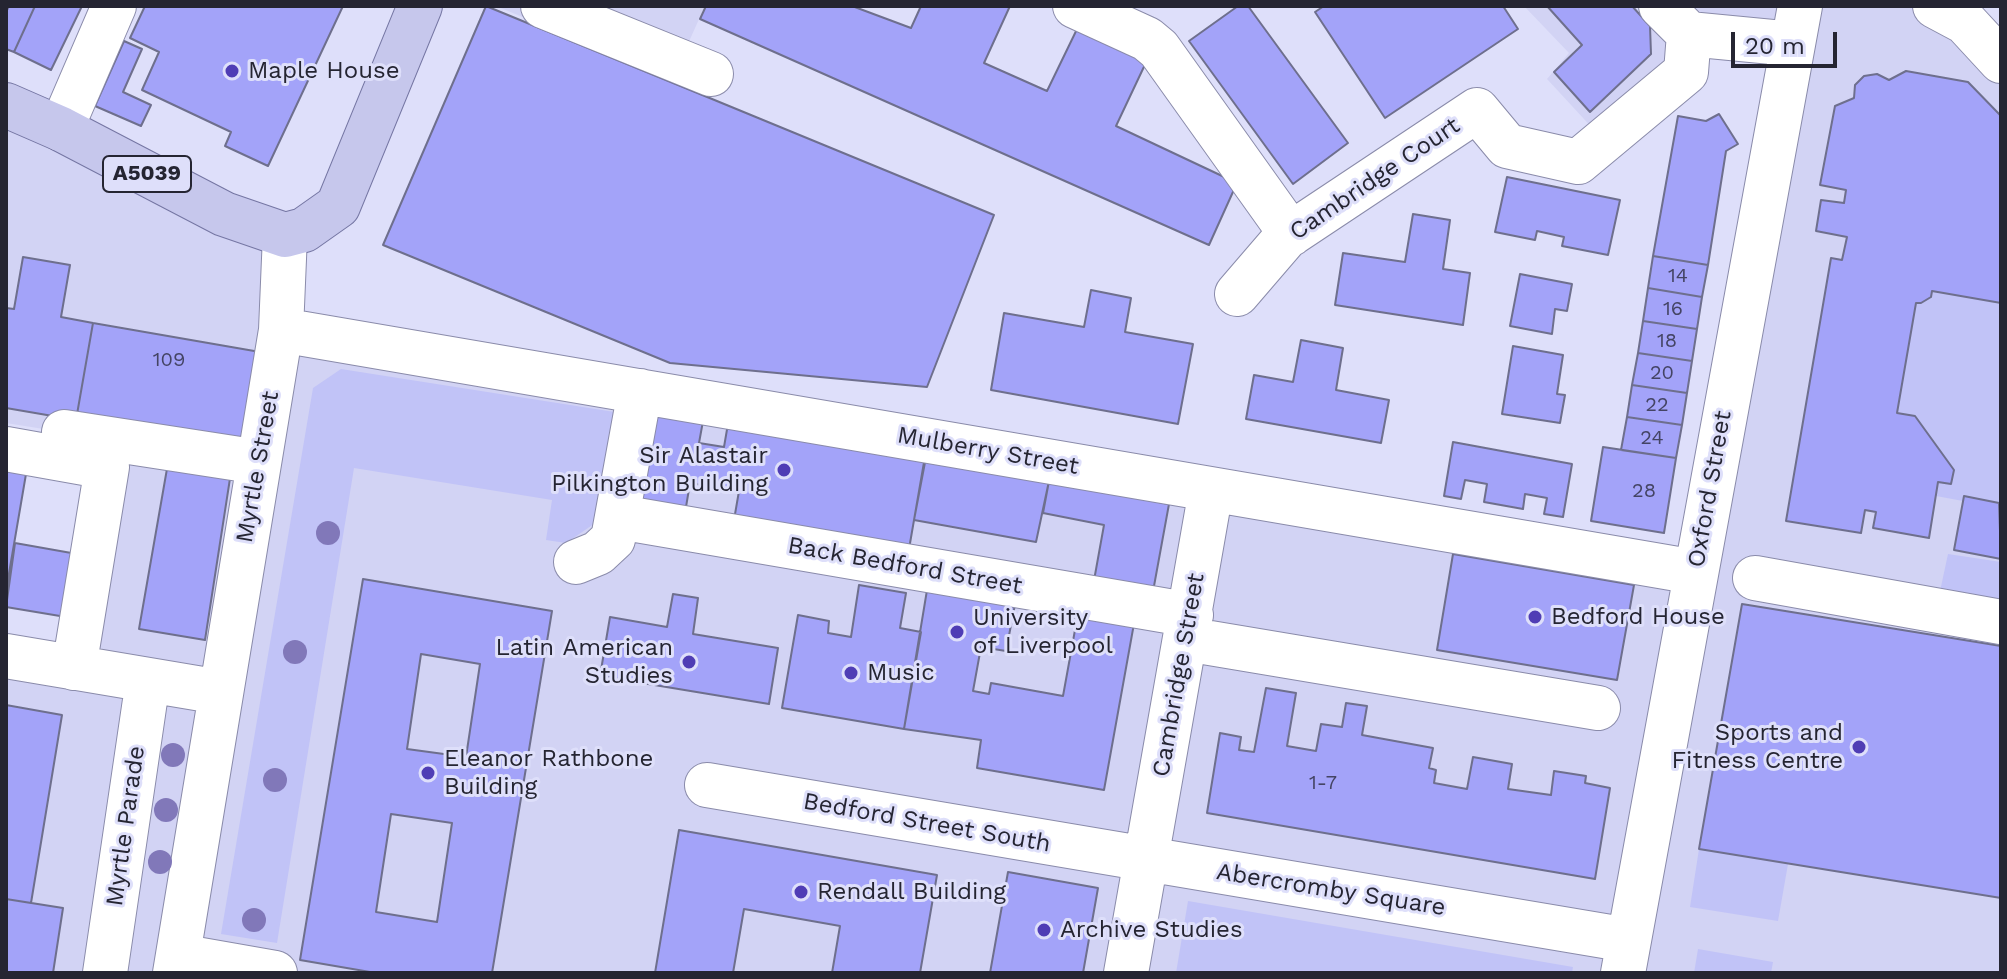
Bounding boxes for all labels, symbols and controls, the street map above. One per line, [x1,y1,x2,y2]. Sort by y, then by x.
scale bar [1735,16,1841,66]
text: 20 m [1745,32,1805,60]
place label: Maple House [248,57,399,85]
marker: Maple House [223,62,241,80]
street label: Cambridge Court [1285,111,1465,247]
road number: A5039 [103,156,191,192]
house number: 14 [1668,264,1688,288]
house number: 16 [1663,297,1683,321]
house number: 18 [1657,329,1677,353]
house number: 109 [153,348,185,372]
house number: 20 [1650,361,1674,385]
street label: Myrtle Street [230,389,286,545]
house number: 22 [1645,393,1669,417]
street label: Oxford Street [1682,408,1738,570]
street label: Mulberry Street [895,421,1081,481]
house number: 24 [1640,426,1664,450]
place label: Sir Alastair Pilkington Building [551,442,768,498]
marker: Sir Alastair Pilkington Building [775,461,793,479]
house number: 28 [1632,479,1656,503]
street label: Back Bedford Street [786,531,1024,601]
street label: Cambridge Street [1147,571,1211,779]
place label: Bedford House [1551,603,1725,631]
place label: University of Liverpool [973,604,1113,660]
marker: Bedford House [1526,608,1544,626]
marker: University of Liverpool [948,623,966,641]
place label: Latin American Studies [495,634,673,690]
marker: Latin American Studies [680,653,698,671]
place label: Music [867,659,935,687]
marker: Music [842,664,860,682]
place label: Sports and Fitness Centre [1671,719,1843,775]
marker: Sports and Fitness Centre [1850,738,1868,756]
street label: Myrtle Parade [100,744,152,908]
place label: Eleanor Rathbone Building [444,745,653,801]
marker: Eleanor Rathbone Building [419,764,437,782]
house number: 1-7 [1309,771,1337,795]
street label: Bedford Street South [801,787,1053,859]
street label: Abercromby Square [1214,858,1448,922]
place label: Rendall Building [817,878,1006,906]
marker: Rendall Building [792,883,810,901]
place label: Archive Studies [1060,916,1243,944]
marker: Archive Studies [1035,921,1053,939]

